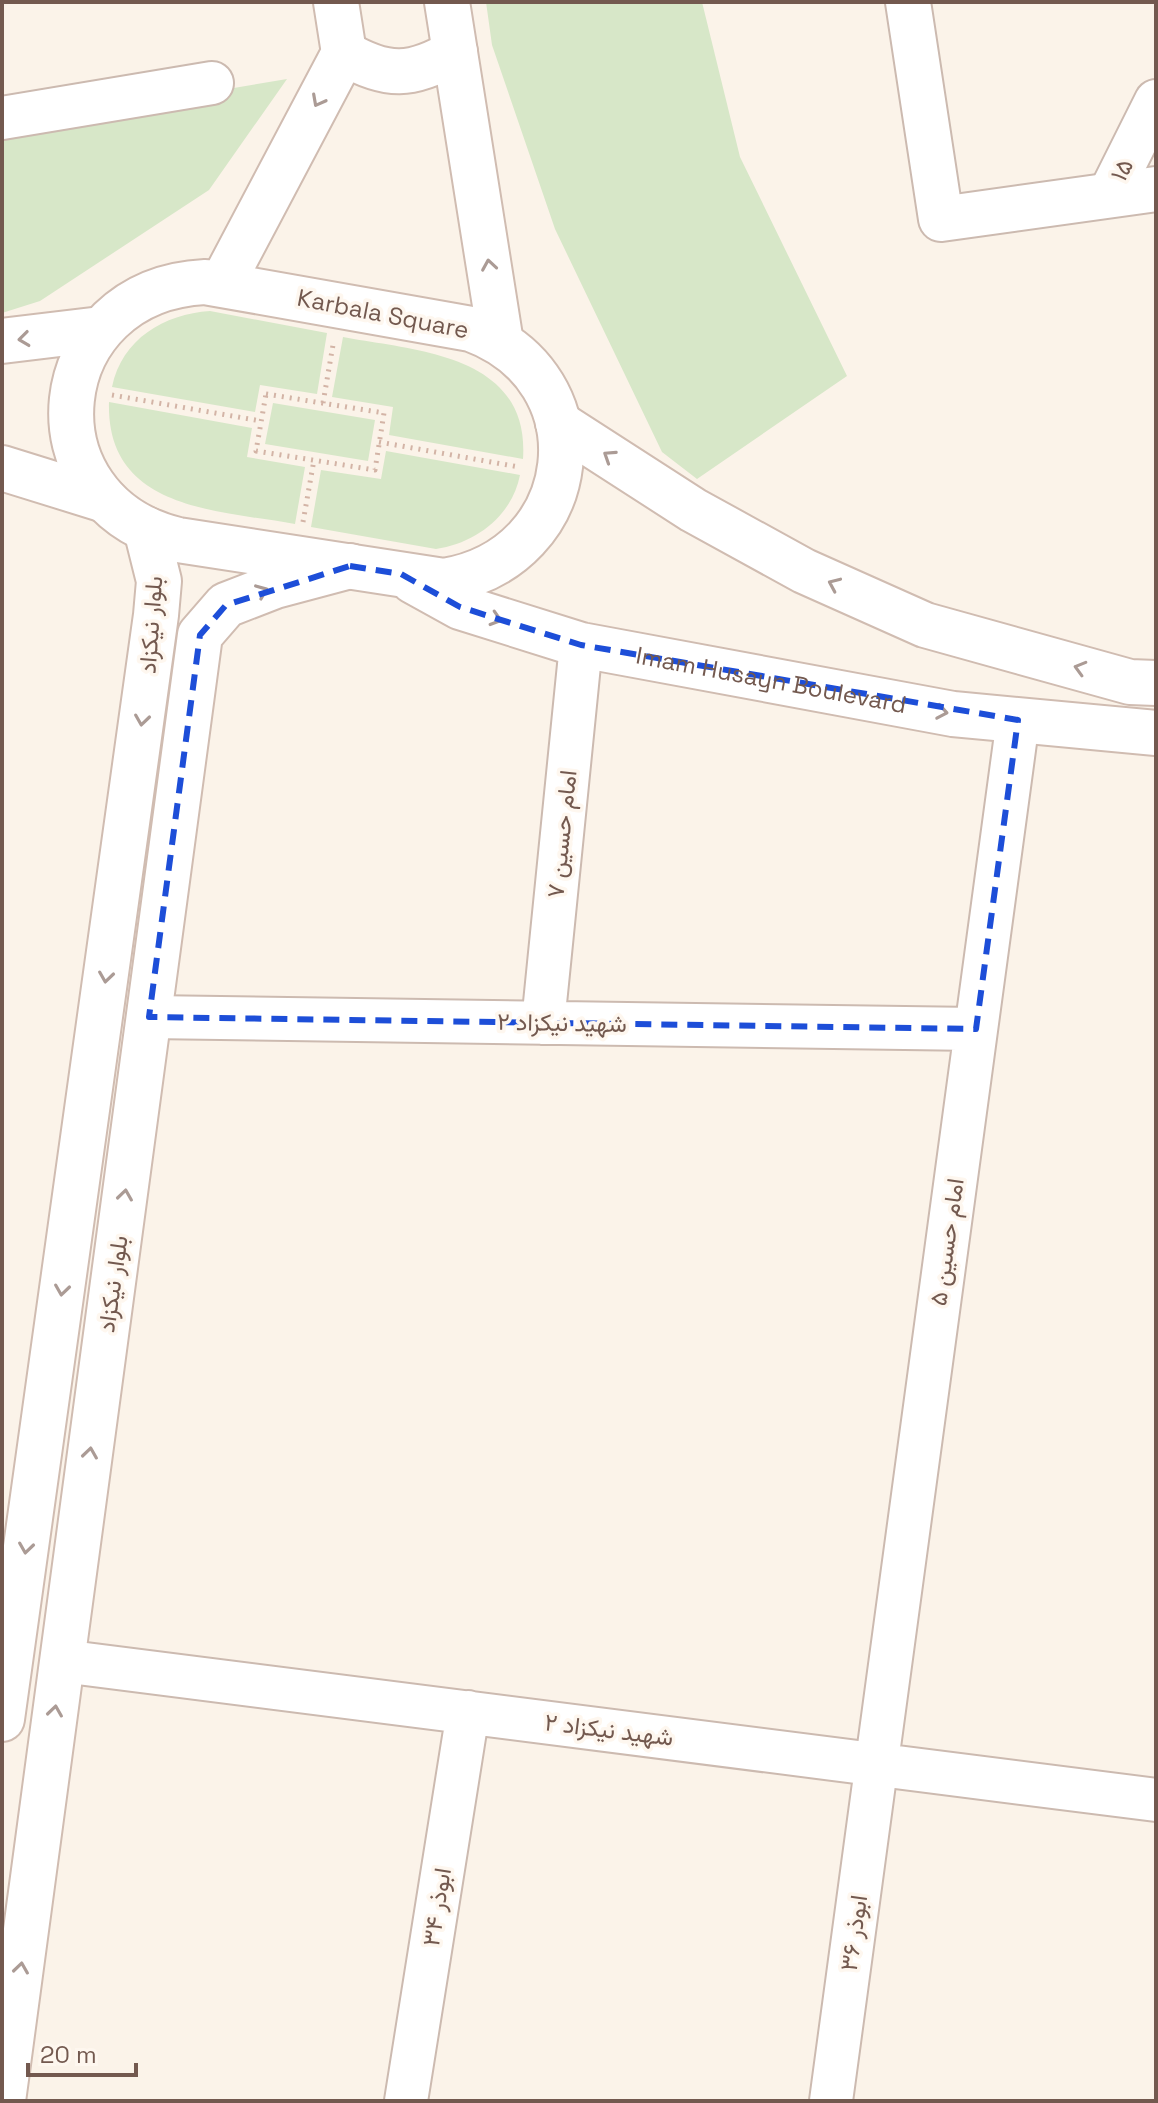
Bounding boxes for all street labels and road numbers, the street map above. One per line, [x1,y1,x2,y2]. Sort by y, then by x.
street label: ۱۵ [1103,153,1140,186]
street label: Karbala Square [295,282,471,345]
street label: بلوار نیکزاد [132,575,169,675]
street label: Imam Husayn Boulevard [633,639,909,720]
street label: امام حسین ۷ [539,768,585,900]
street label: شهید نیکزاد ۲ [497,1006,627,1039]
street label: امام حسین ۵ [922,1176,972,1308]
street label: بلوار نیکزاد [90,1233,135,1335]
street label: شهید نیکزاد ۲ [543,1706,675,1753]
street label: ابوذر ۳۴ [415,1866,458,1948]
street label: ابوذر ۳۶ [833,1893,874,1973]

